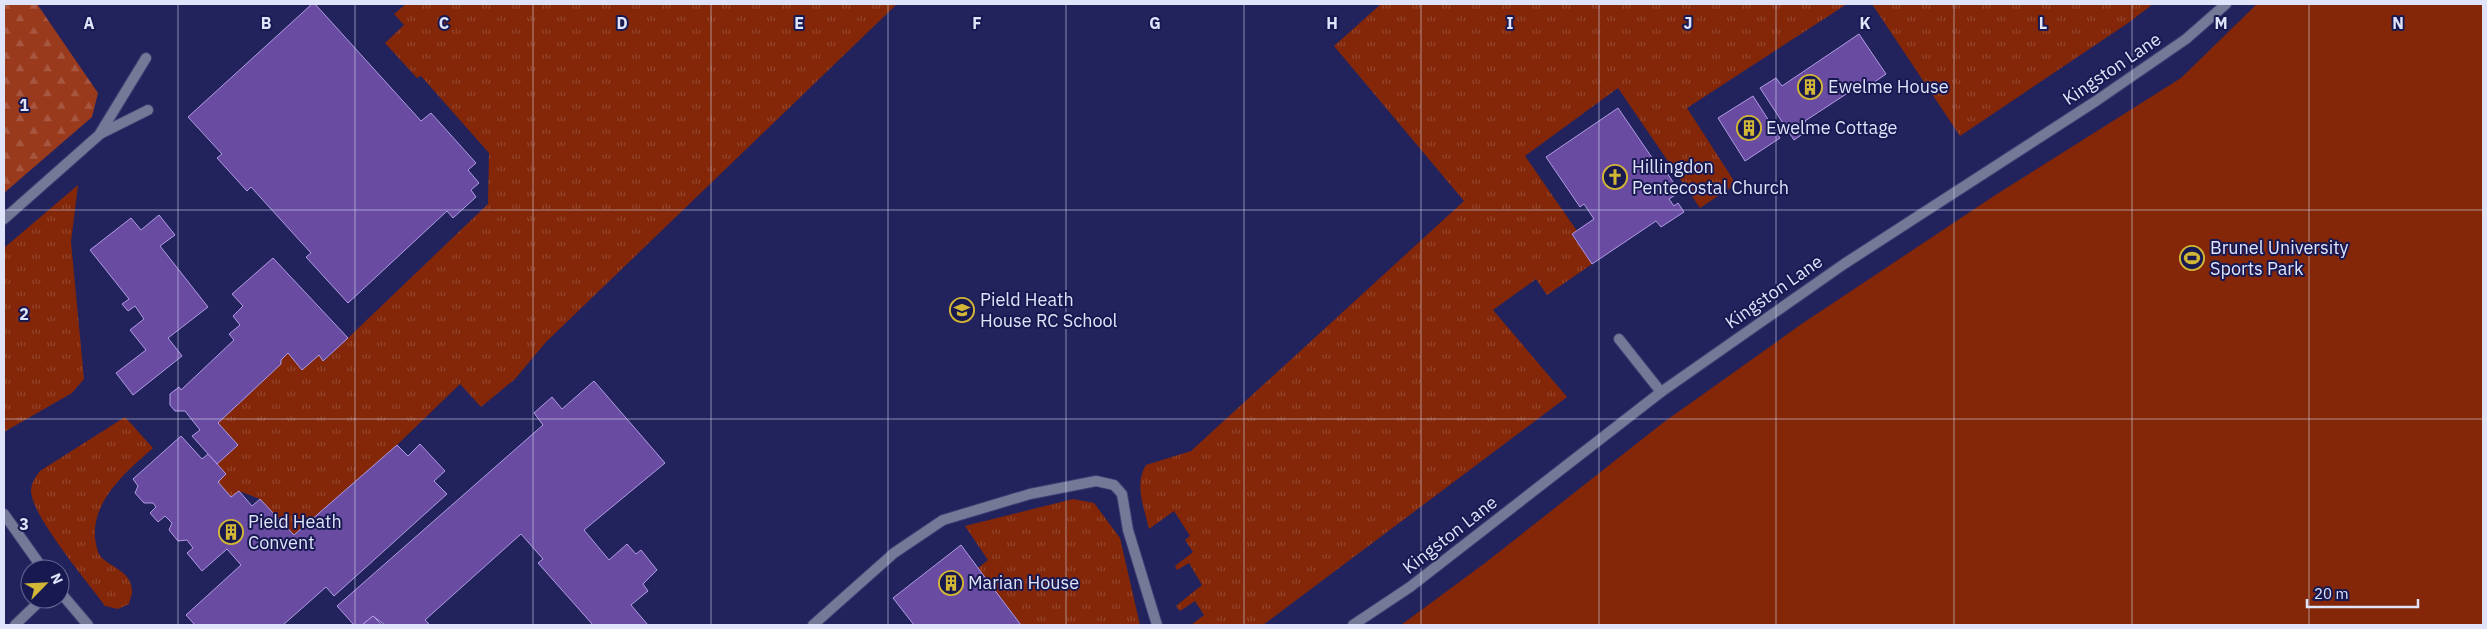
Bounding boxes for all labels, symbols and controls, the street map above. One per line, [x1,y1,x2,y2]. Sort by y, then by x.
text: A [84,13,95,33]
text: B [261,13,272,33]
text: C [439,13,449,33]
text: D [616,13,628,33]
text: E [794,13,804,33]
text: F [972,13,982,33]
text: G [1149,13,1161,33]
text: H [1326,13,1338,33]
text: I [1507,13,1514,33]
text: J [1684,13,1692,33]
text: K [1859,13,1871,33]
text: L [2039,13,2047,33]
text: M [2214,13,2228,33]
text: N [2392,13,2404,33]
street label: Kingston Lane [2058,27,2165,110]
building icon: Ewelme House [1797,74,1823,100]
place label: Ewelme House [1828,75,1949,98]
text: 1 [19,95,29,115]
building icon: Ewelme Cottage [1736,115,1762,141]
place label: Ewelme Cottage [1766,116,1898,139]
place label: Hillingdon Pentecostal Church [1632,155,1789,199]
church icon: Hillingdon Pentecostal Church [1602,164,1628,190]
place label: Brunel University Sports Park [2210,236,2349,280]
sports icon: Brunel University Sports Park [2179,245,2205,271]
street label: Kingston Lane [1721,249,1827,334]
place label: Pield Heath House RC School [980,288,1118,332]
school or university icon: Pield Heath House RC School [949,297,975,323]
text: 2 [19,304,29,324]
street label: Kingston Lane [1398,490,1502,579]
place label: Pield Heath Convent [248,510,342,554]
text: 3 [19,514,29,534]
building icon: Pield Heath Convent [218,519,244,545]
north arrow [20,559,70,609]
text: N [47,570,67,587]
building icon: Marian House [938,570,964,596]
place label: Marian House [968,571,1079,594]
scale bar [2307,576,2418,608]
text: 20 m [2314,584,2349,603]

